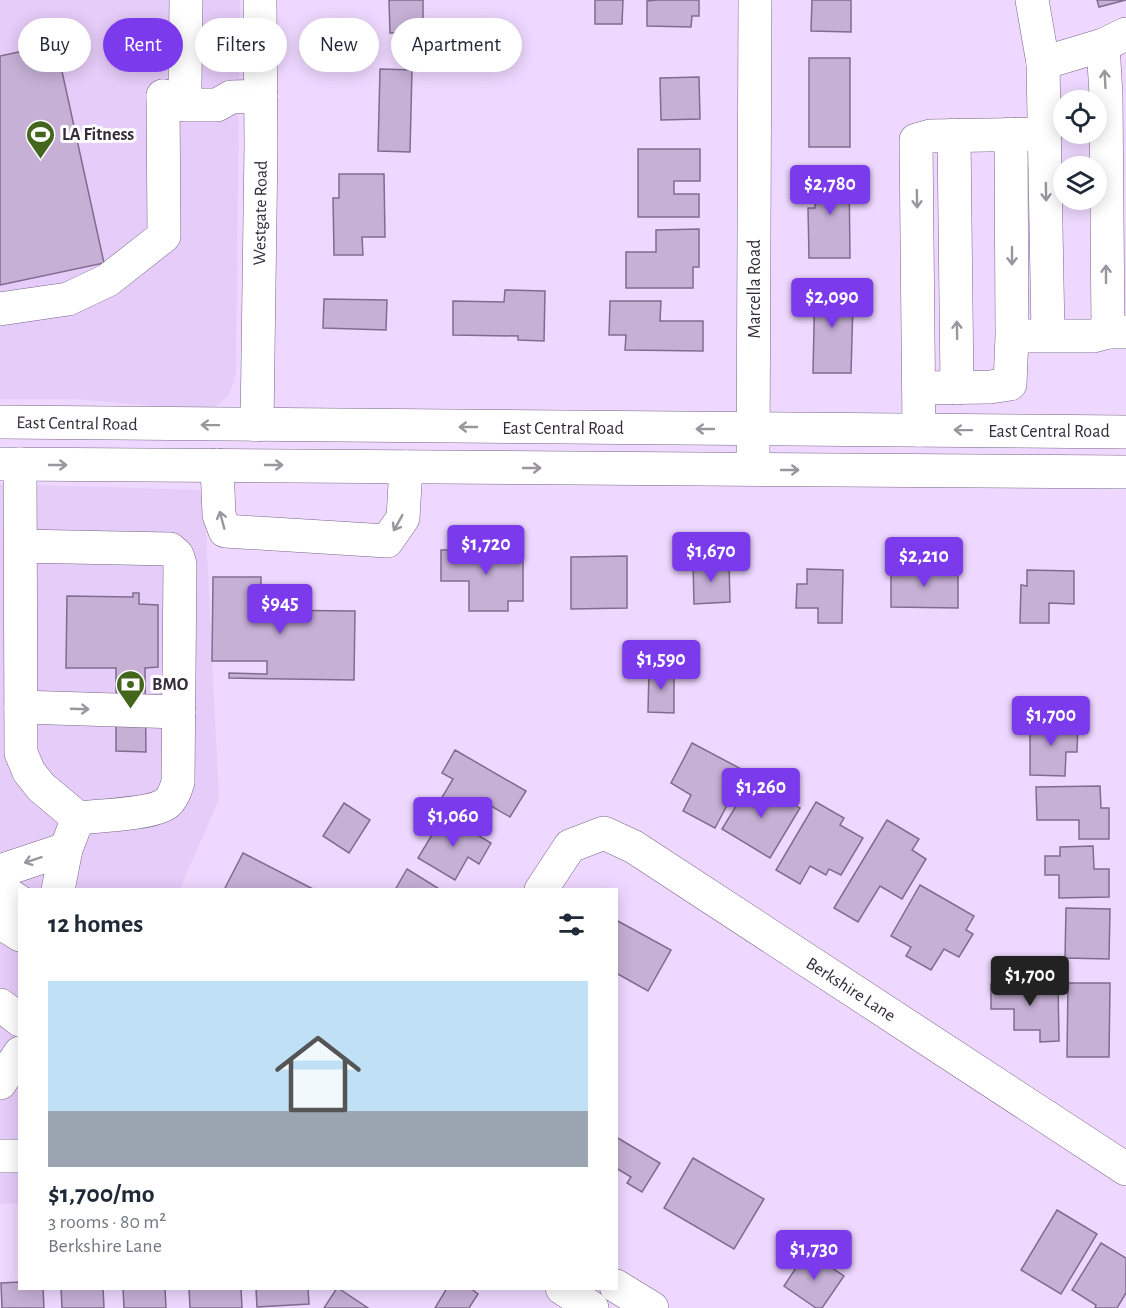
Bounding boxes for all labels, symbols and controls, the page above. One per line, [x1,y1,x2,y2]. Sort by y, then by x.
chip: Buy [18,18,91,72]
chip: Rent [103,18,183,72]
chip: Filters [195,18,287,72]
chip: New [299,18,379,72]
chip: Apartment [391,18,522,72]
one-way arrow [1099,69,1110,89]
map controls [1053,90,1107,210]
button: locate [1053,90,1107,144]
sports icon: LA Fitness [25,118,57,160]
place label: LA Fitness [62,126,134,144]
button: layers [1053,156,1107,210]
street label: Westgate Road [251,160,271,266]
pin: $2,780 [781,165,879,216]
text: $2,780 [804,174,856,194]
one-way arrow [1040,182,1052,202]
one-way arrow [911,188,923,208]
street label: Marcella Road [746,239,764,339]
one-way arrow [1006,245,1018,265]
one-way arrow [1100,264,1112,284]
pin: $2,090 [783,278,881,329]
text: $2,090 [805,287,859,307]
one-way arrow [951,320,963,340]
street label: East Central Road [16,414,138,434]
one-way arrow [200,419,220,431]
street label: East Central Road [502,420,624,438]
one-way arrow [458,421,478,433]
one-way arrow [695,423,715,435]
street label: East Central Road [988,423,1110,441]
one-way arrow [953,425,973,436]
one-way arrow [48,459,68,471]
one-way arrow [264,459,284,471]
one-way arrow [522,462,542,473]
one-way arrow [780,464,800,475]
one-way arrow [216,511,227,530]
one-way arrow [392,514,404,531]
pin: $1,720 [437,525,535,576]
pin: $1,670 [662,532,760,583]
text: $1,720 [461,534,511,554]
pin: $2,210 [875,537,973,588]
text: $1,670 [686,541,736,561]
text: $2,210 [899,546,949,566]
pin: $945 [244,584,316,635]
text: $945 [261,593,299,613]
pin: $1,590 [612,640,710,691]
text: $1,590 [636,649,686,669]
bank icon: BMO [115,668,147,710]
place label: BMO [152,676,189,694]
pin: $1,700 [1002,696,1100,747]
one-way arrow [69,703,89,714]
text: $1,700 [1026,705,1076,725]
pin: $1,260 [712,768,810,819]
text: $1,260 [736,777,786,797]
pin: $1,060 [404,797,502,848]
text: $1,060 [427,806,479,826]
one-way arrow [24,856,43,867]
icon: filters [555,908,588,941]
text: 12 homes [48,911,143,937]
street label: Berkshire Lane [803,954,898,1025]
pin: $1,700 [981,956,1079,1007]
text: $1,700 [1005,965,1055,985]
icon: home [264,1020,372,1128]
text: $1,700/mo [48,1181,155,1207]
text: 3 rooms · 80 m² [48,1212,166,1232]
pin: $1,730 [765,1230,863,1281]
text: Berkshire Lane [48,1236,162,1256]
text: $1,730 [790,1239,838,1259]

